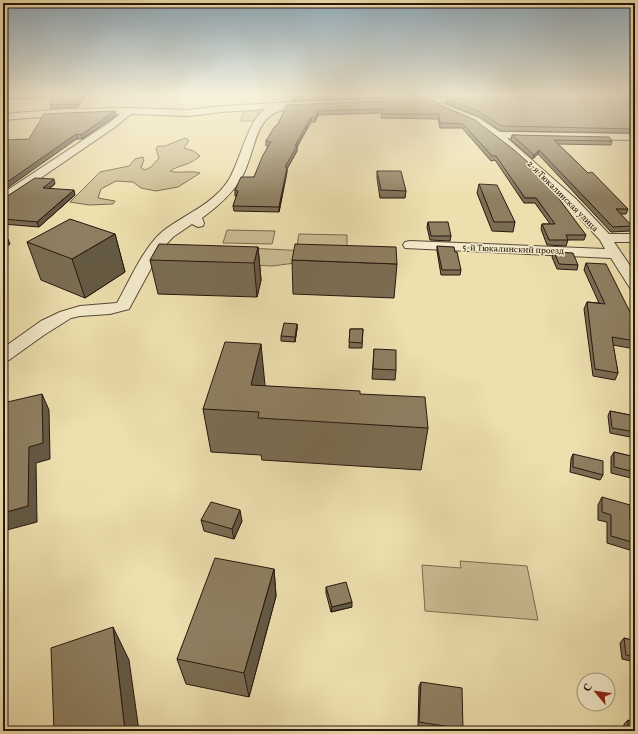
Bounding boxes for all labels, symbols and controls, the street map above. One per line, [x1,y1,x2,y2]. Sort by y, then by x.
street label: 2-я Тюкалинская улица [524,158,602,235]
street label: 5-й Тюкалинский проезд [462,241,564,258]
north arrow [576,672,616,712]
text: С [580,681,597,695]

